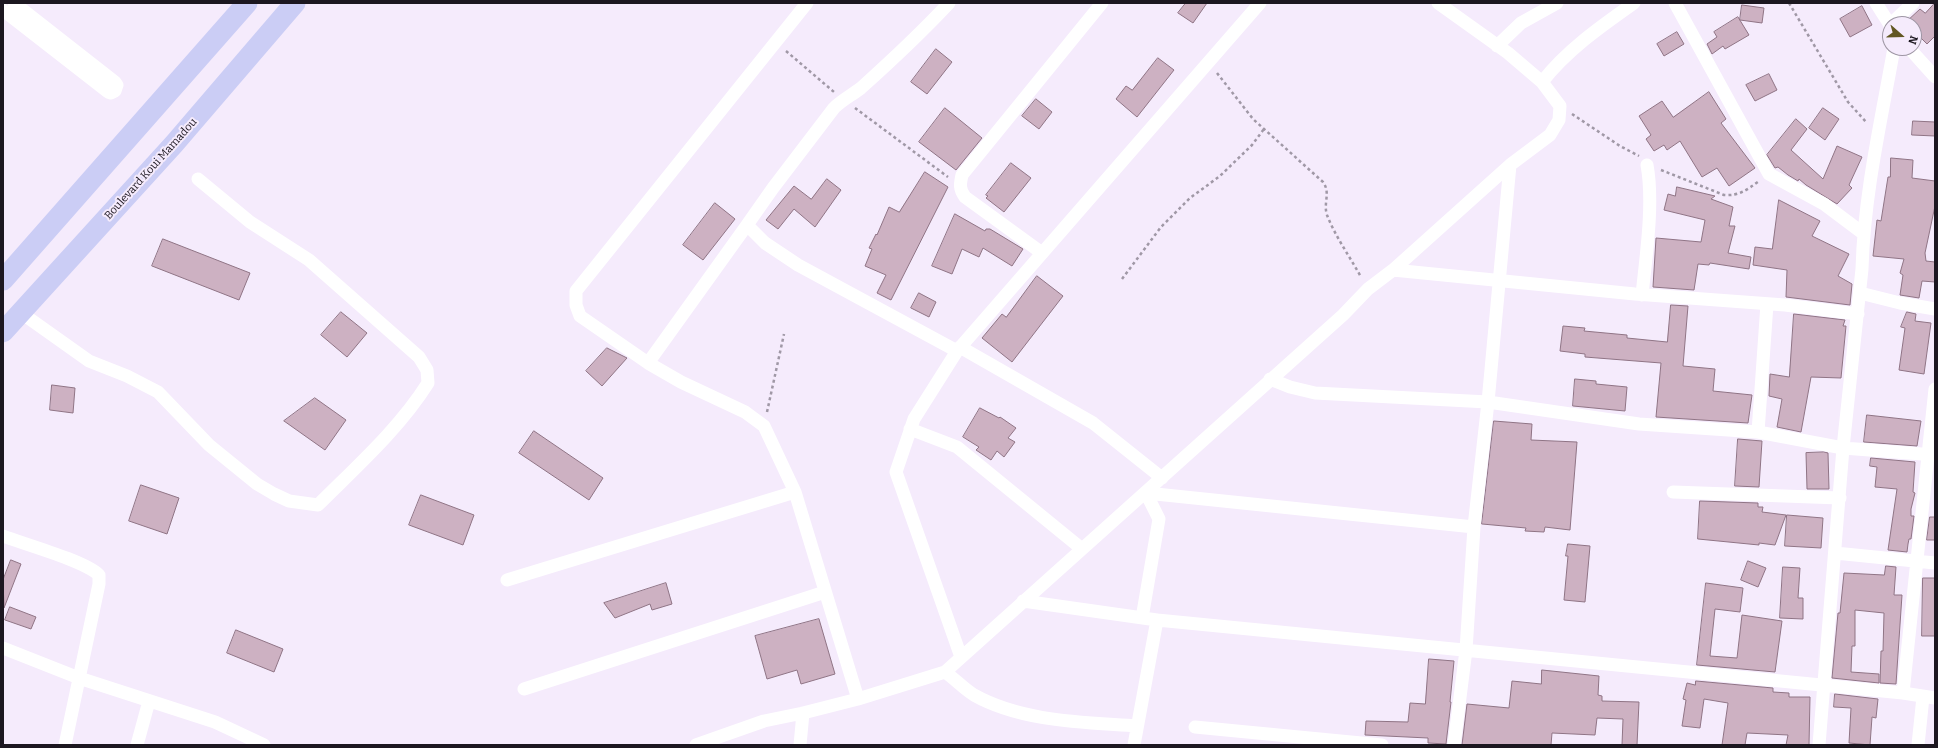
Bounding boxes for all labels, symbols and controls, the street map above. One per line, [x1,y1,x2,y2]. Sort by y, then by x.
north arrow [1882,16,1922,56]
text: N [1905,34,1920,46]
street label: Boulevard Koui Mamadou [102,116,200,222]

